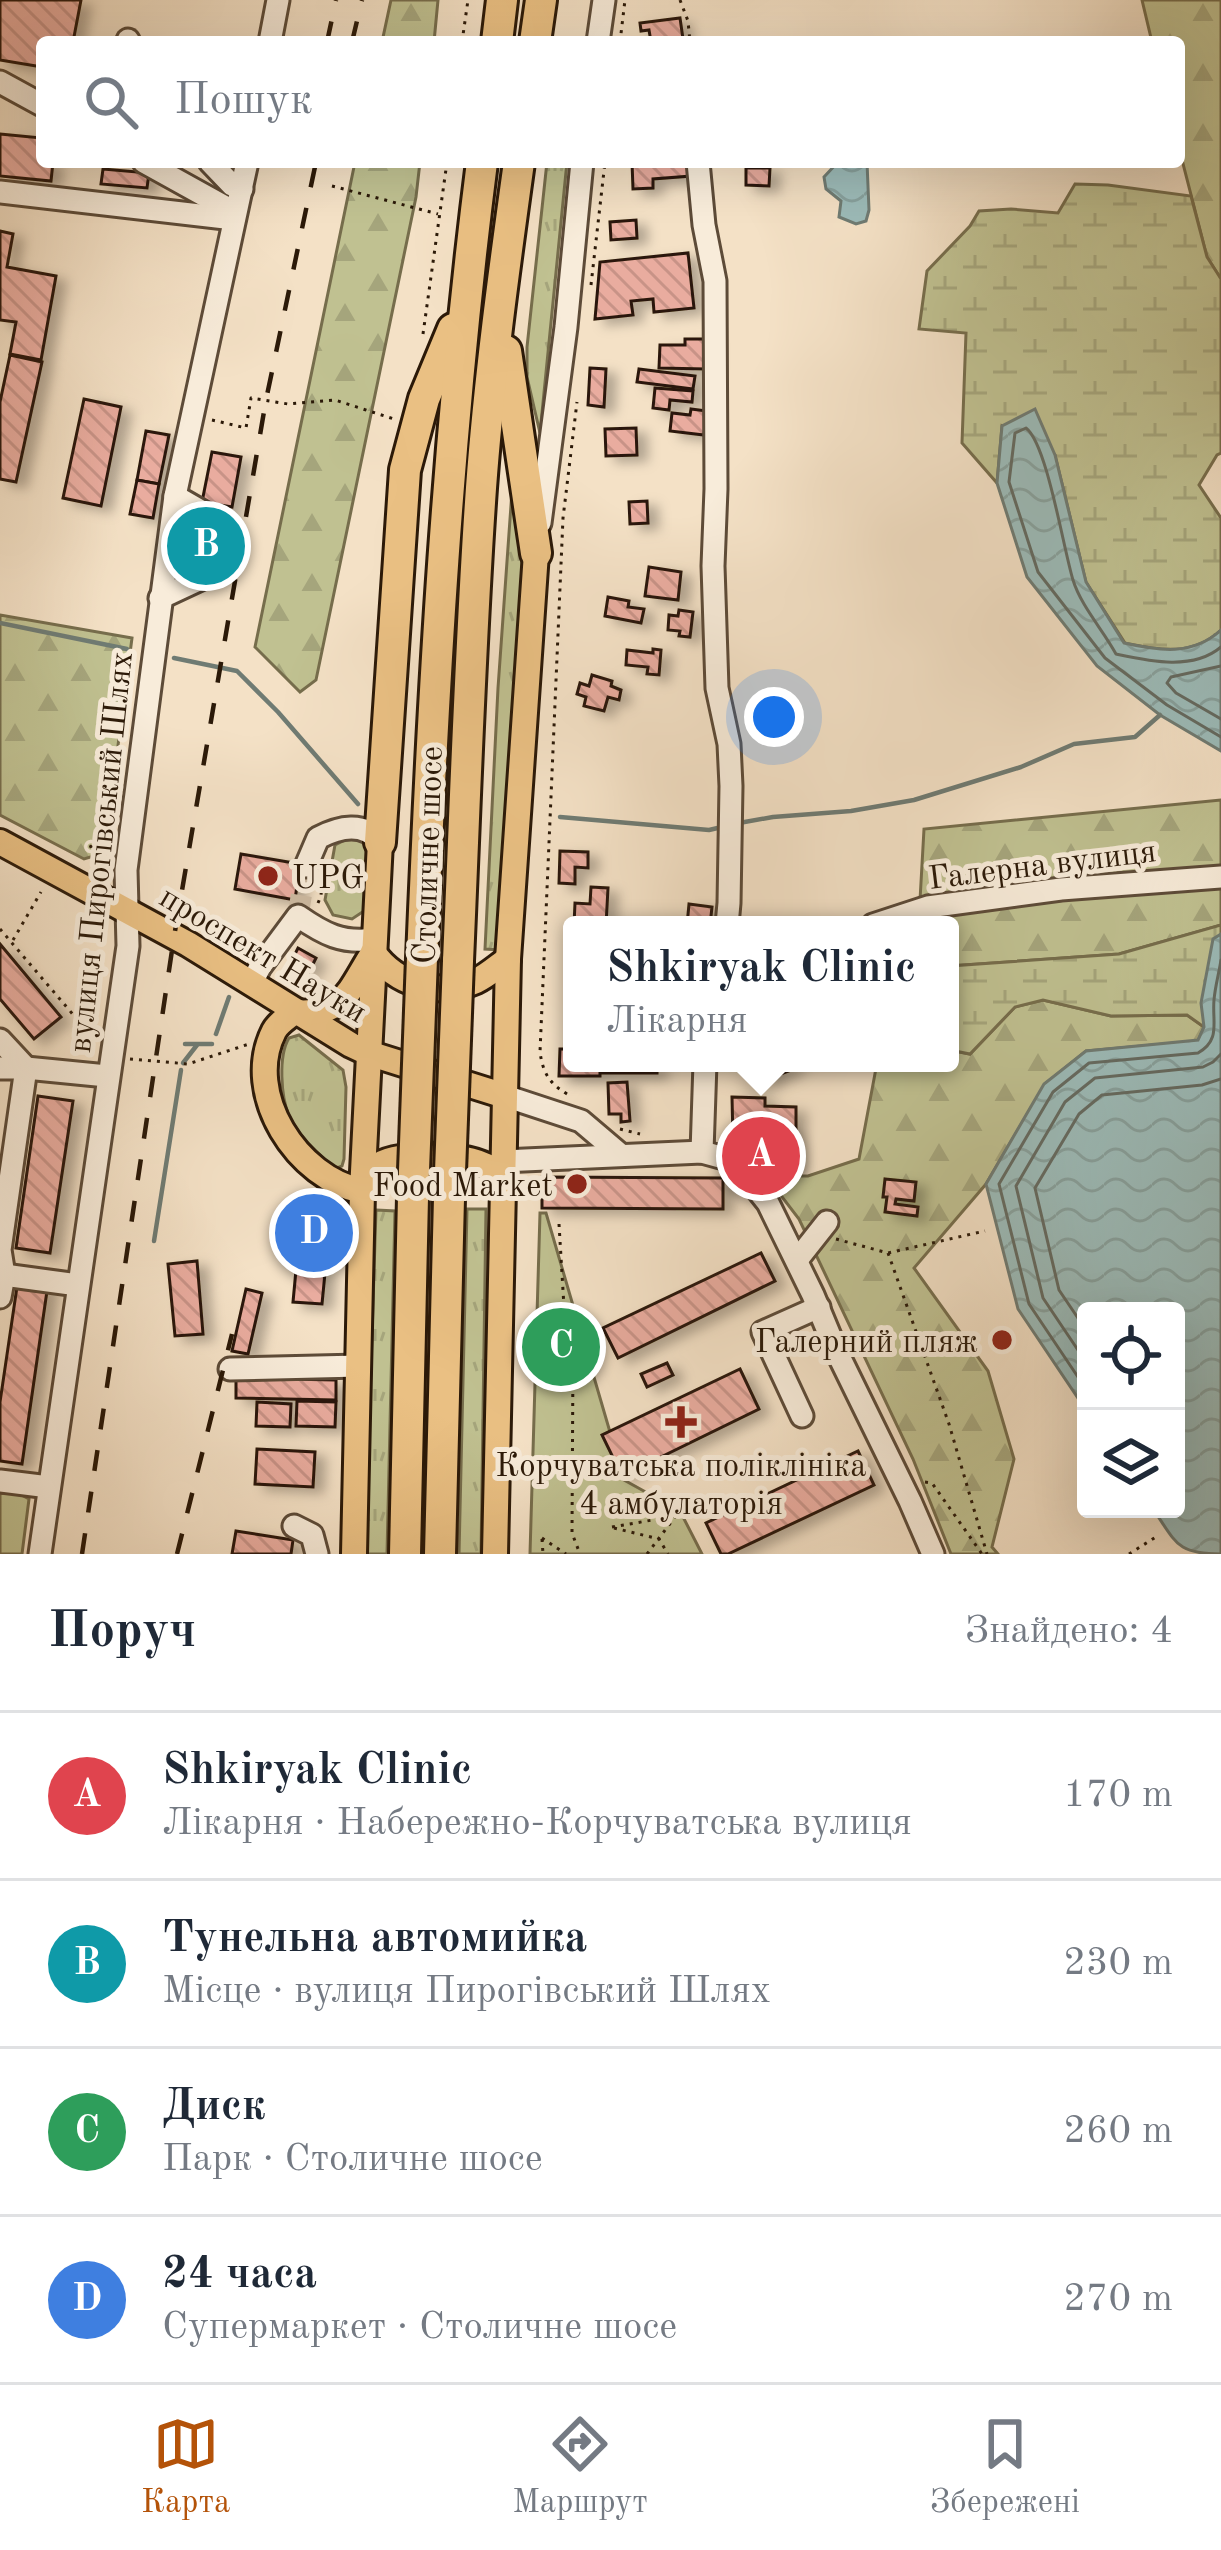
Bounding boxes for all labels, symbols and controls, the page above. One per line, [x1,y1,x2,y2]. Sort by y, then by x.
search box [36,36,1185,168]
icon: search [78,69,144,135]
text: Пошук [174,79,313,124]
pin: B [167,501,245,591]
street label: вулиця Пирогівський Шлях [65,650,140,1055]
your location [744,687,804,747]
street label: Столичне шосе [409,745,450,965]
street label: Галерна вулиця [926,836,1158,897]
marker: UPG [255,863,281,889]
place label: UPG [292,863,364,896]
street label: проспект Науки [153,881,371,1031]
popup [563,916,959,1072]
text: Shkiryak Clinic [606,947,916,992]
text: Лікарня [606,1002,748,1041]
pin: A [722,1111,800,1201]
place label: Food Market [372,1171,553,1204]
marker: Food Market [564,1171,590,1197]
pin: D [275,1188,353,1278]
pin: C [522,1302,600,1392]
map controls [1077,1302,1185,1518]
button: locate [1077,1302,1185,1410]
place label: Галерний пляж [755,1327,978,1360]
marker: Галерний пляж [989,1327,1015,1353]
marker: Корчуватська поліклініка 4 амбулаторія [665,1406,697,1438]
button: layers [1077,1410,1185,1518]
place label: Корчуватська поліклініка 4 амбулаторія [495,1451,867,1522]
text: Поруч [48,1607,196,1658]
text: Знайдено: 4 [965,1612,1173,1651]
text: Shkiryak Clinic [162,1749,472,1794]
text: A [72,1776,102,1815]
text: 170 m [1063,1776,1173,1815]
text: Лікарня · Набережно-Корчуватська вулиця [162,1804,912,1843]
text: Тунельна автомийка [162,1917,587,1962]
text: B [73,1944,101,1983]
text: 230 m [1063,1944,1173,1983]
text: Місце · вулиця Пирогівський Шлях [162,1972,771,2011]
text: Диск [162,2085,266,2130]
text: C [74,2112,100,2151]
text: 260 m [1063,2112,1173,2151]
text: Парк · Столичне шосе [162,2140,543,2179]
text: 24 часа [162,2253,317,2298]
text: D [72,2280,102,2319]
text: 270 m [1063,2280,1173,2319]
text: Супермаркет · Столичне шосе [162,2308,677,2347]
tab: Карта [141,2411,230,2524]
tab: Маршрут [512,2411,648,2524]
tab: Збережені [930,2411,1080,2524]

